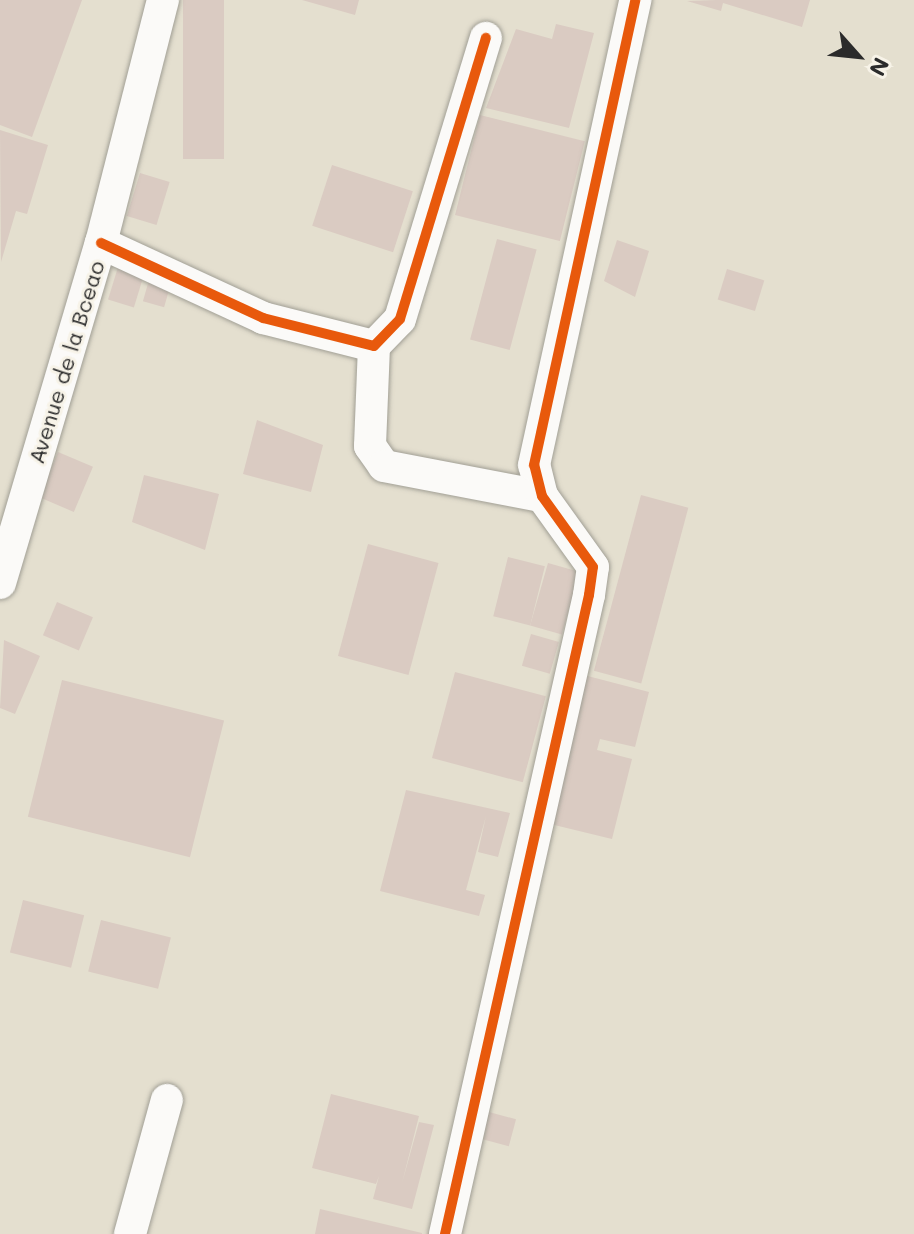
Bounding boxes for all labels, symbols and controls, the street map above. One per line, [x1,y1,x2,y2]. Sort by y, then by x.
north arrow [818,16,898,96]
text: N [863,53,897,81]
street label: Avenue de la Bceao [23,257,109,467]

